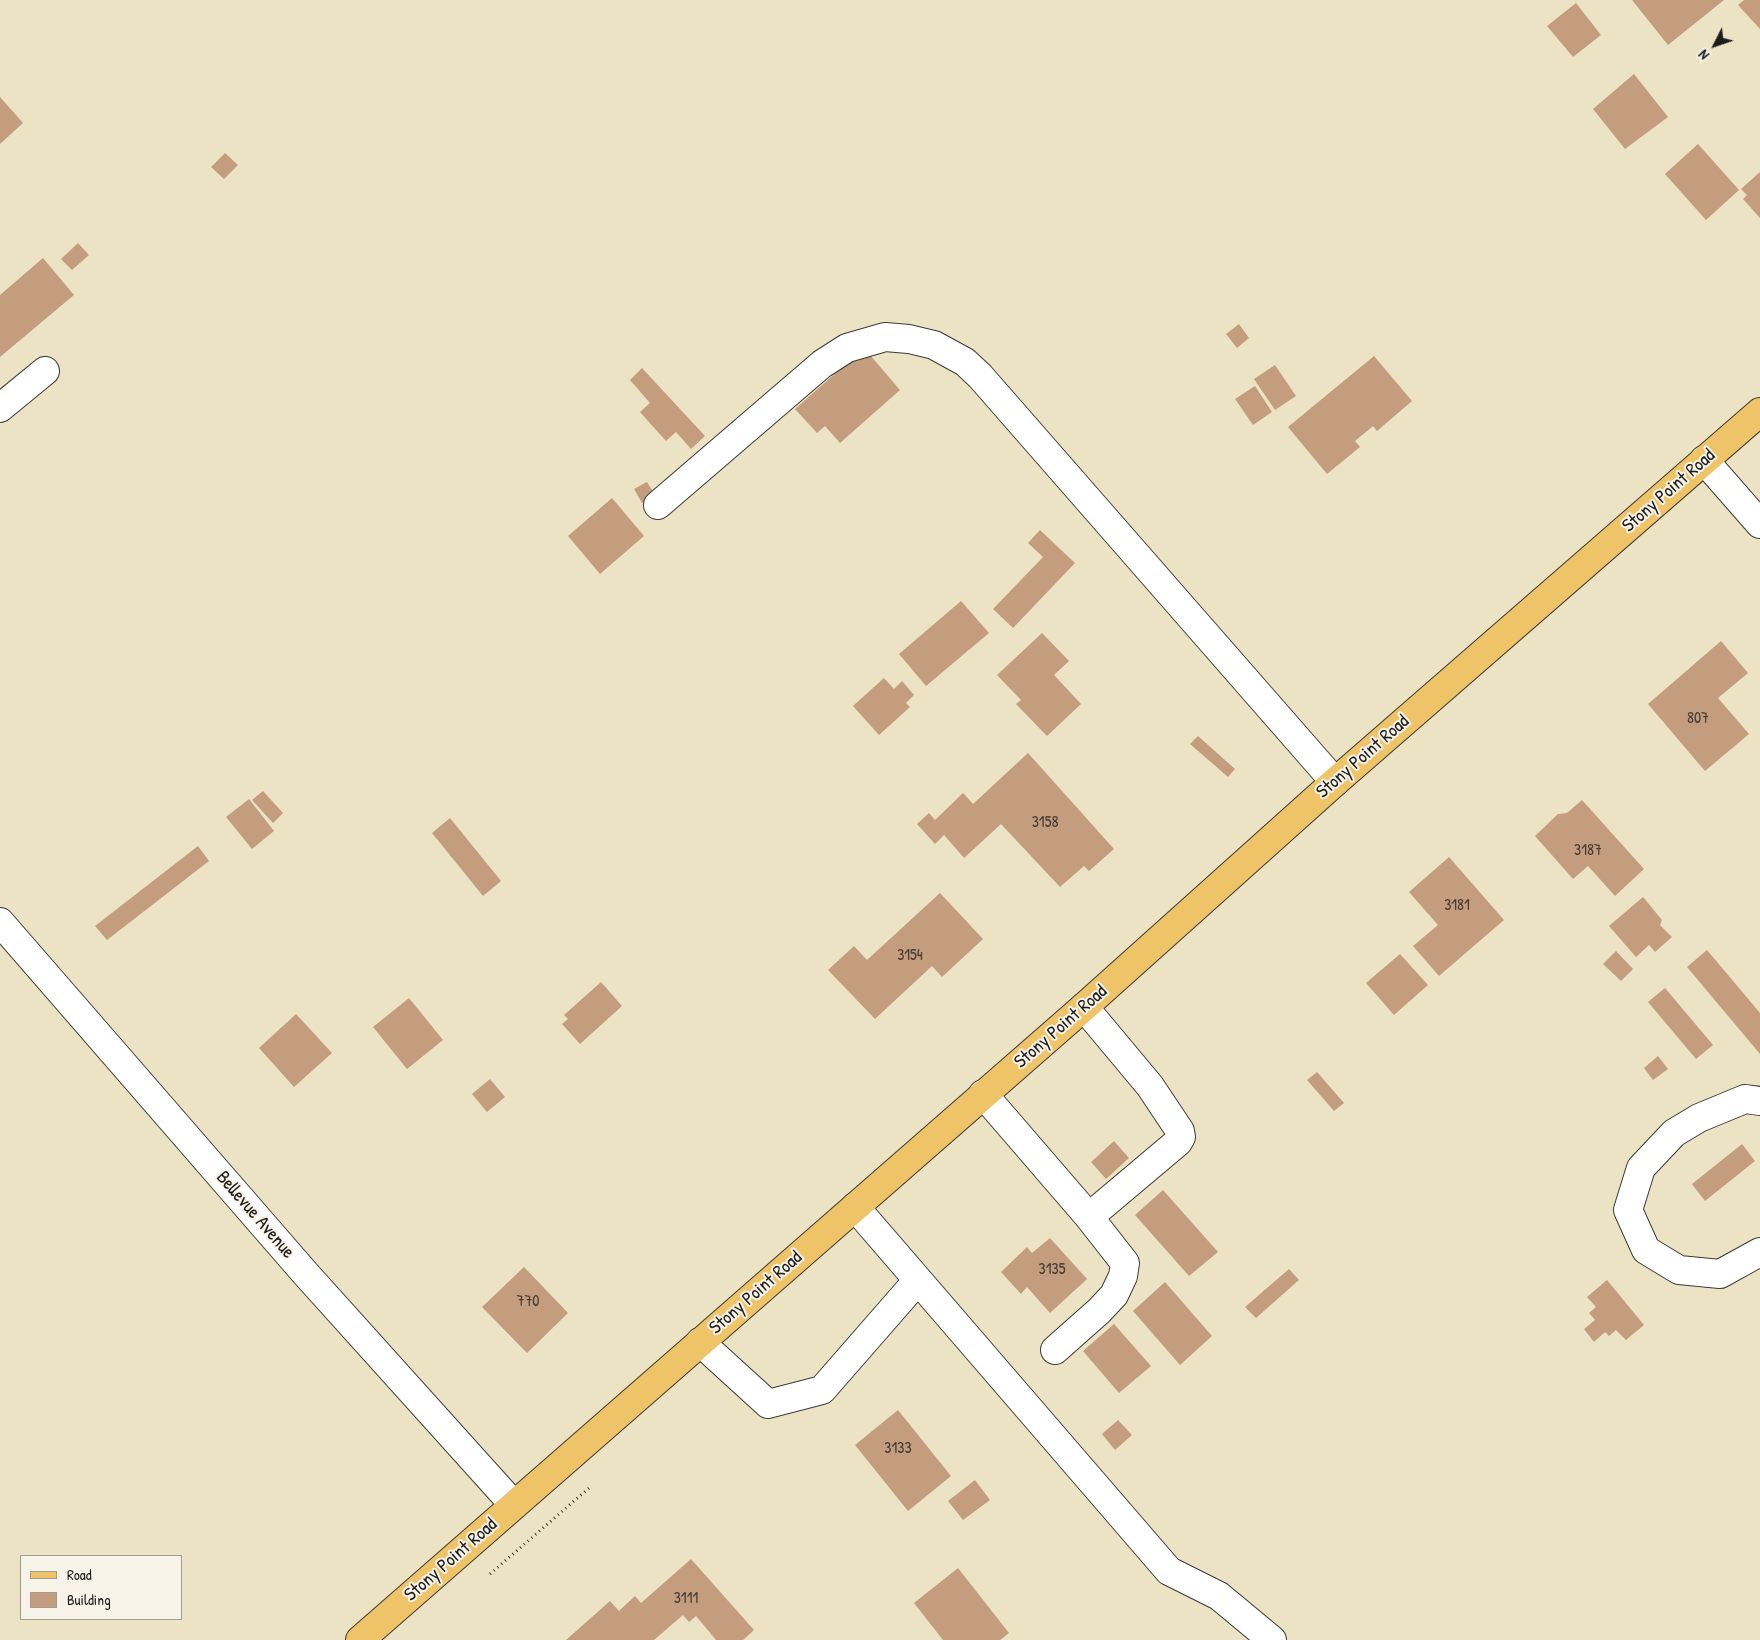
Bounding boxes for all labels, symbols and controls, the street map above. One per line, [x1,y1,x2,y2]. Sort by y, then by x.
north arrow [1690,20,1740,70]
text: N [1694,46,1713,64]
street label: Stony Point Road [1618,444,1720,538]
house number: 807 [1687,709,1709,729]
street label: Stony Point Road [1312,710,1414,804]
house number: 3158 [1032,813,1058,833]
house number: 3187 [1574,841,1602,861]
house number: 3181 [1444,896,1470,916]
house number: 3154 [897,946,923,966]
street label: Stony Point Road [1010,980,1112,1074]
street label: Bellevue Avenue [211,1167,299,1263]
street label: Stony Point Road [705,1246,807,1340]
house number: 3135 [1039,1260,1065,1280]
house number: 770 [516,1292,540,1312]
house number: 3133 [884,1439,912,1459]
street label: Stony Point Road [400,1513,502,1607]
legend [20,1555,182,1620]
text: Road [67,1564,92,1585]
text: Building [67,1589,111,1610]
house number: 3111 [674,1589,698,1609]

